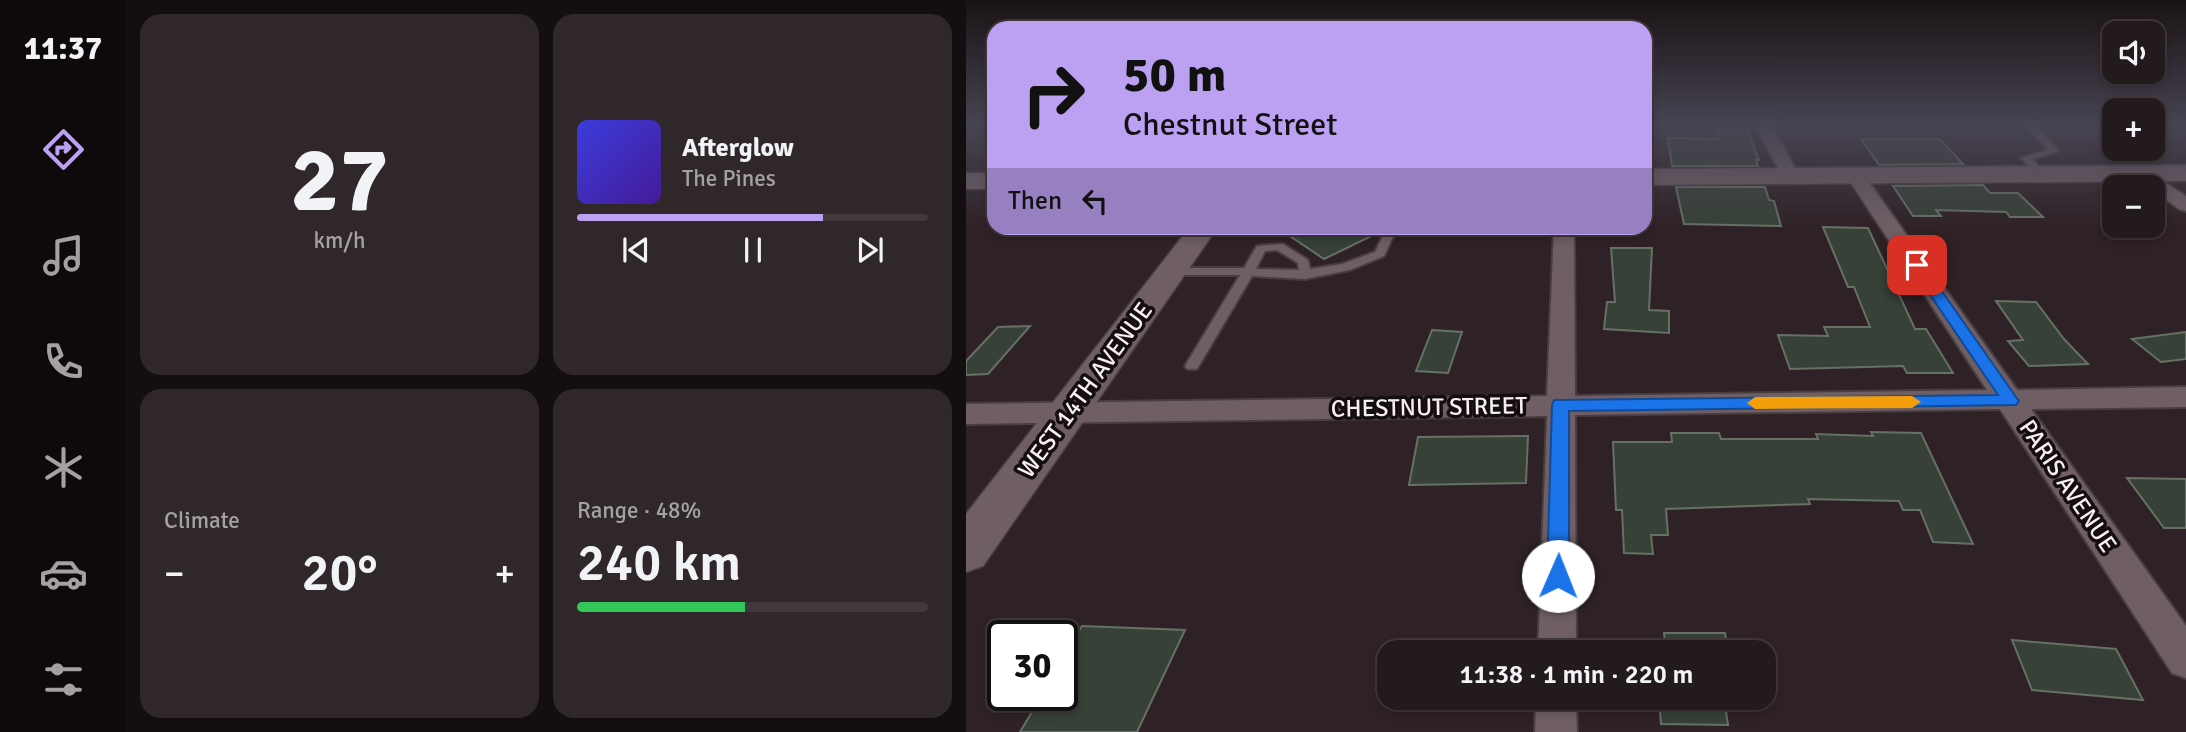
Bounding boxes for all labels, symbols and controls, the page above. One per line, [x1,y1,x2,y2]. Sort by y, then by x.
map controls [2102,21,2165,238]
button: sound [2102,21,2165,84]
text: 11:37 [24,29,102,68]
text: 50 m [1123,45,1226,105]
icon: right [1008,49,1099,140]
button: + [2102,98,2165,161]
text: Chestnut Street [1123,105,1338,144]
text: 27 [290,124,389,237]
icon: directions [39,125,88,174]
text: Afterglow [682,132,794,164]
text: The Pines [682,164,776,193]
button: − [2102,175,2165,238]
icon: left [1076,182,1114,220]
text: Then [1008,185,1062,217]
text: km/h [313,226,366,255]
icon: music [39,231,88,280]
icon: previous [617,231,655,269]
icon: pause [734,231,772,269]
icon: next [851,231,889,269]
pin [1887,235,1947,295]
icon: arrive [1898,246,1936,284]
street label: WEST 14TH AVENUE [1011,296,1159,484]
icon: phone [39,337,88,386]
street label: CHESTNUT STREET [1331,390,1527,424]
street label: PARIS AVENUE [2013,414,2123,558]
icon: climate [39,443,88,492]
text: Range · 48% [577,496,701,525]
text: Climate [164,506,240,535]
text: 240 km [577,531,741,595]
position arrow [1521,539,1595,613]
text: 20° [301,541,378,605]
icon: car [39,549,88,598]
text: − [164,550,185,597]
text: + [494,550,515,597]
speed limit sign: 30 [987,620,1078,711]
icon: filters [39,655,88,704]
text: 11:38 · 1 min · 220 m [1460,659,1693,691]

